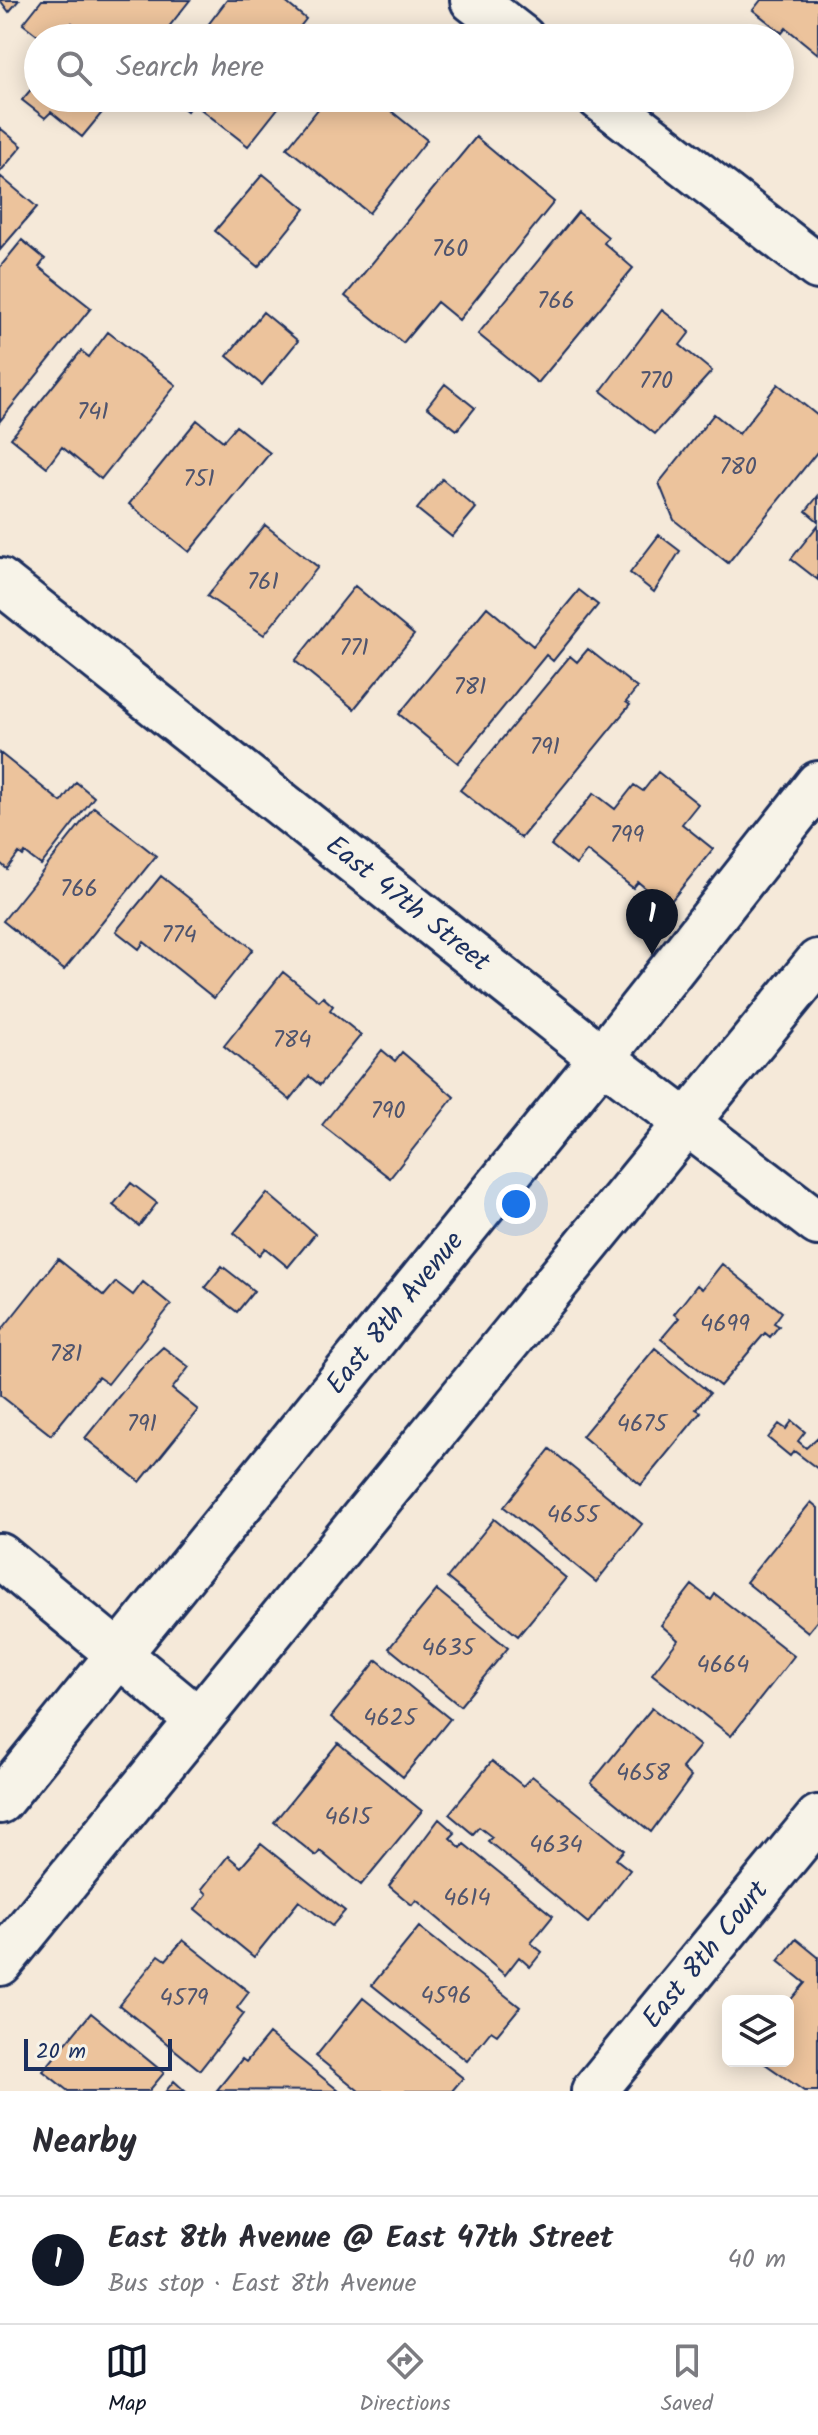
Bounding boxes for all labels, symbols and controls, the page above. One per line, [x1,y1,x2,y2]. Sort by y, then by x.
search box [24,24,794,112]
text: Search here [116,44,264,92]
icon: search [52,46,96,90]
house number: 760 [432,230,468,269]
house number: 766 [537,282,575,321]
house number: 770 [639,362,673,401]
house number: 741 [77,393,109,432]
house number: 780 [719,448,757,487]
house number: 751 [183,460,215,499]
house number: 761 [247,563,279,602]
house number: 771 [339,629,369,668]
house number: 781 [453,668,487,707]
house number: 791 [530,728,560,767]
house number: 799 [610,816,645,855]
street label: East 47th Street [315,824,501,984]
house number: 766 [60,870,98,909]
pin: 1 [626,889,678,955]
house number: 774 [161,916,197,955]
house number: 784 [273,1021,311,1060]
house number: 790 [371,1092,405,1131]
your location [496,1184,536,1224]
street label: East 8th Avenue [315,1221,476,1405]
house number: 4699 [700,1305,750,1344]
house number: 781 [49,1335,83,1374]
house number: 791 [127,1405,157,1444]
house number: 4675 [617,1405,669,1444]
house number: 4655 [547,1496,601,1535]
house number: 4635 [421,1629,477,1668]
house number: 4664 [696,1646,750,1685]
house number: 4625 [363,1699,419,1738]
house number: 4658 [616,1754,671,1793]
house number: 4615 [325,1798,374,1837]
house number: 4634 [529,1826,583,1865]
street label: East 8th Court [631,1870,781,2039]
house number: 4614 [443,1879,491,1918]
house number: 4596 [420,1977,472,2016]
house number: 4579 [160,1979,209,2018]
map controls [722,1995,794,2067]
button: layers [722,1995,794,2067]
scale bar [24,2035,172,2071]
text: 20 m [36,2035,86,2070]
text: Nearby [32,2116,137,2170]
text: East 8th Avenue @ East 47th Street [108,2215,613,2263]
text: 1 [54,2239,62,2281]
text: 40 m [728,2239,786,2281]
text: Bus stop · East 8th Avenue [108,2263,417,2305]
tab: Map [105,2339,149,2422]
tab: Directions [359,2339,451,2422]
tab: Saved [661,2339,713,2422]

